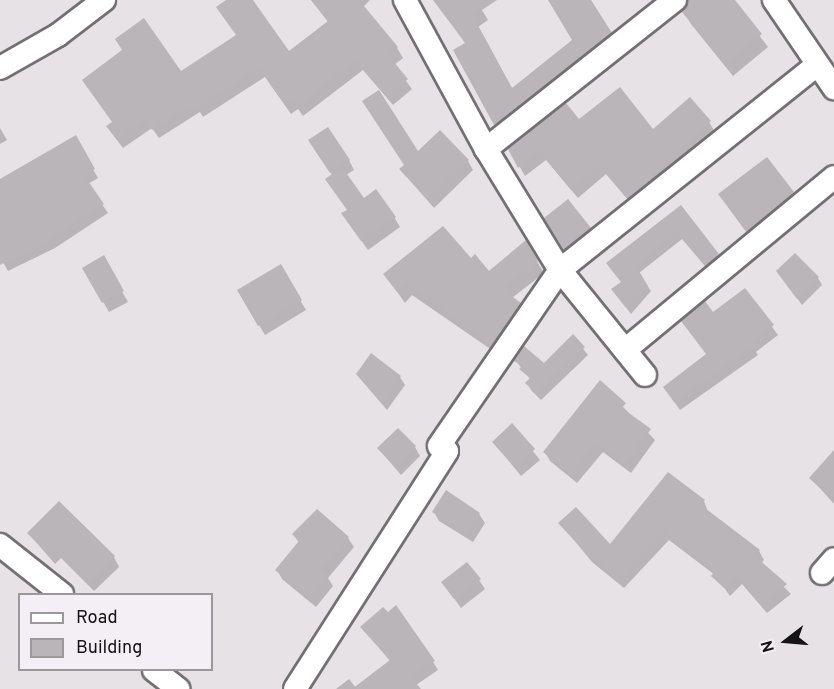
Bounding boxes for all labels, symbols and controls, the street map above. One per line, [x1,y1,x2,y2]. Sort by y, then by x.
legend [18,593,213,671]
text: Road [76,607,118,630]
north arrow [756,611,816,671]
text: Building [76,637,142,660]
text: N [757,638,780,654]

